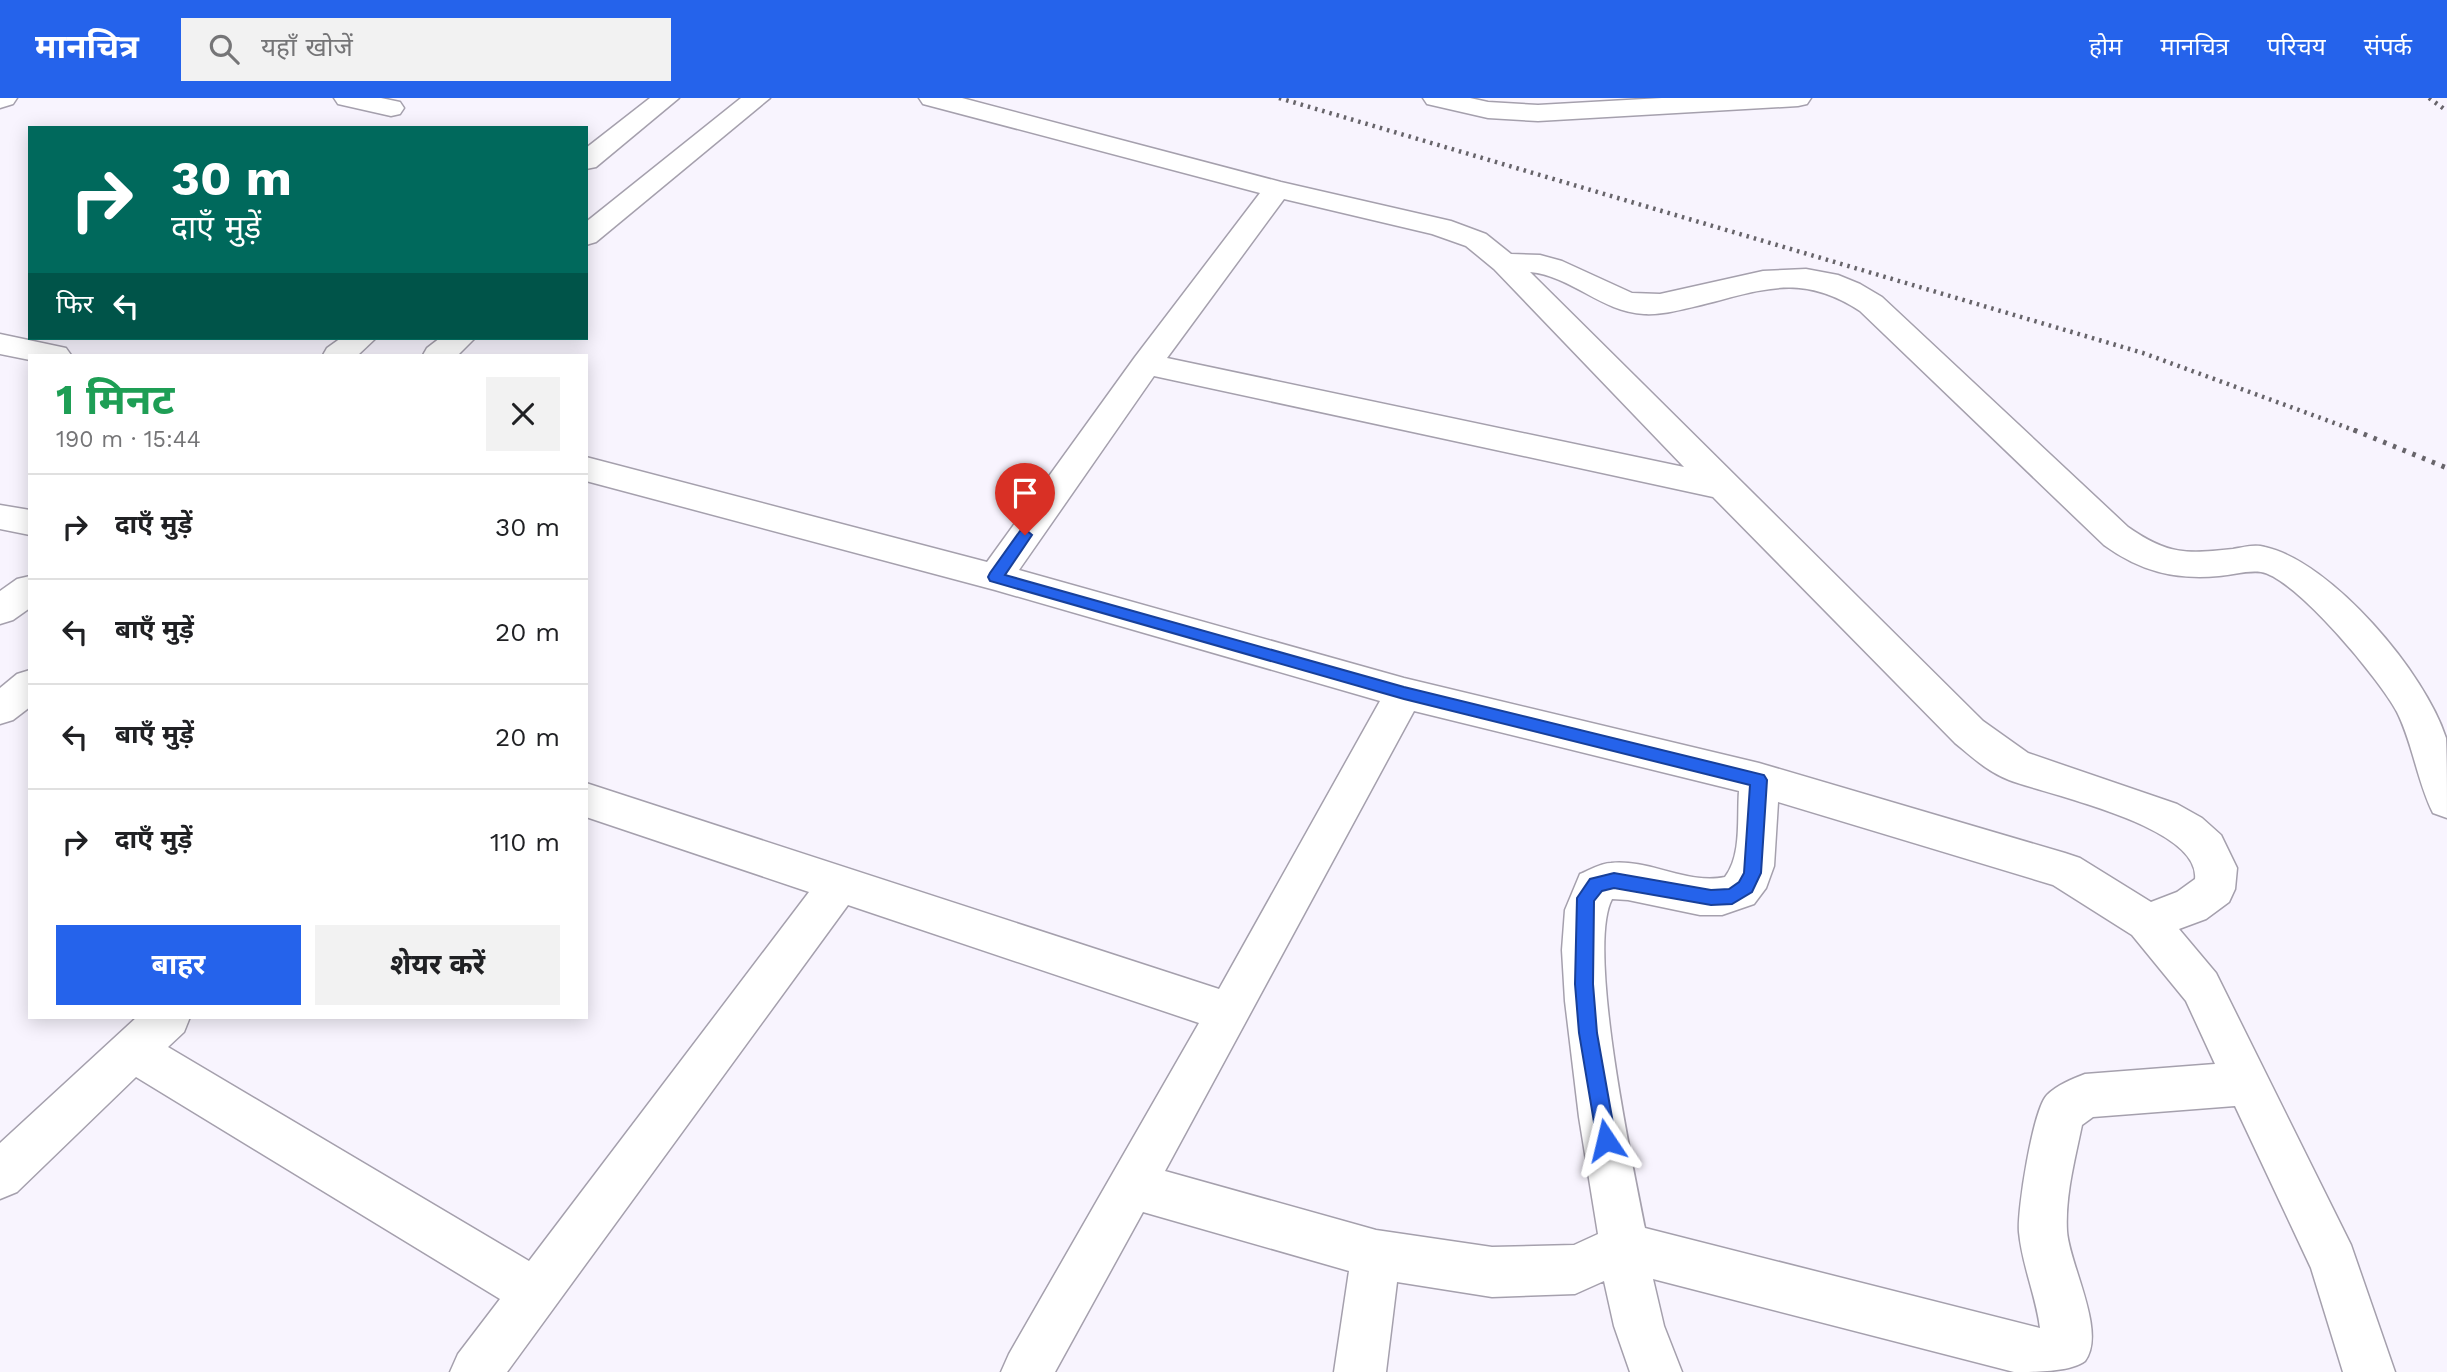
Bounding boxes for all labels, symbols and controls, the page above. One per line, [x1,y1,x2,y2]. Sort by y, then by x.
search box [181,18,671,81]
text: मानचित्र [35,27,139,66]
icon: search [205,30,243,68]
text: यहाँ खोजें [261,32,353,62]
text: होम [2089,33,2122,61]
text: मानचित्र [2160,33,2229,61]
text: परिचय [2267,33,2326,61]
text: संपर्क [2364,33,2412,61]
text: 30 m [171,149,292,207]
icon: right [56,154,147,245]
text: दाएँ मुड़ें [171,208,261,246]
icon: left [107,287,145,325]
text: फिर [56,289,93,319]
text: 1 मिनट [56,375,174,424]
button: close [486,377,560,451]
text: 190 m · 15:44 [56,426,201,453]
pin [995,463,1055,535]
icon: arrive [1006,474,1044,512]
icon: right [56,508,94,546]
text: दाएँ मुड़ें [115,509,192,539]
text: 30 m [495,512,560,542]
icon: left [56,613,94,651]
text: बाएँ मुड़ें [115,614,194,644]
text: 20 m [495,617,560,647]
icon: left [56,718,94,756]
text: बाएँ मुड़ें [115,719,194,749]
text: 20 m [495,722,560,752]
icon: right [56,823,94,861]
text: दाएँ मुड़ें [115,824,192,854]
text: 110 m [490,827,560,857]
button: बाहर [56,925,301,1005]
button: शेयर करें [315,925,560,1005]
position arrow [1569,1103,1643,1177]

